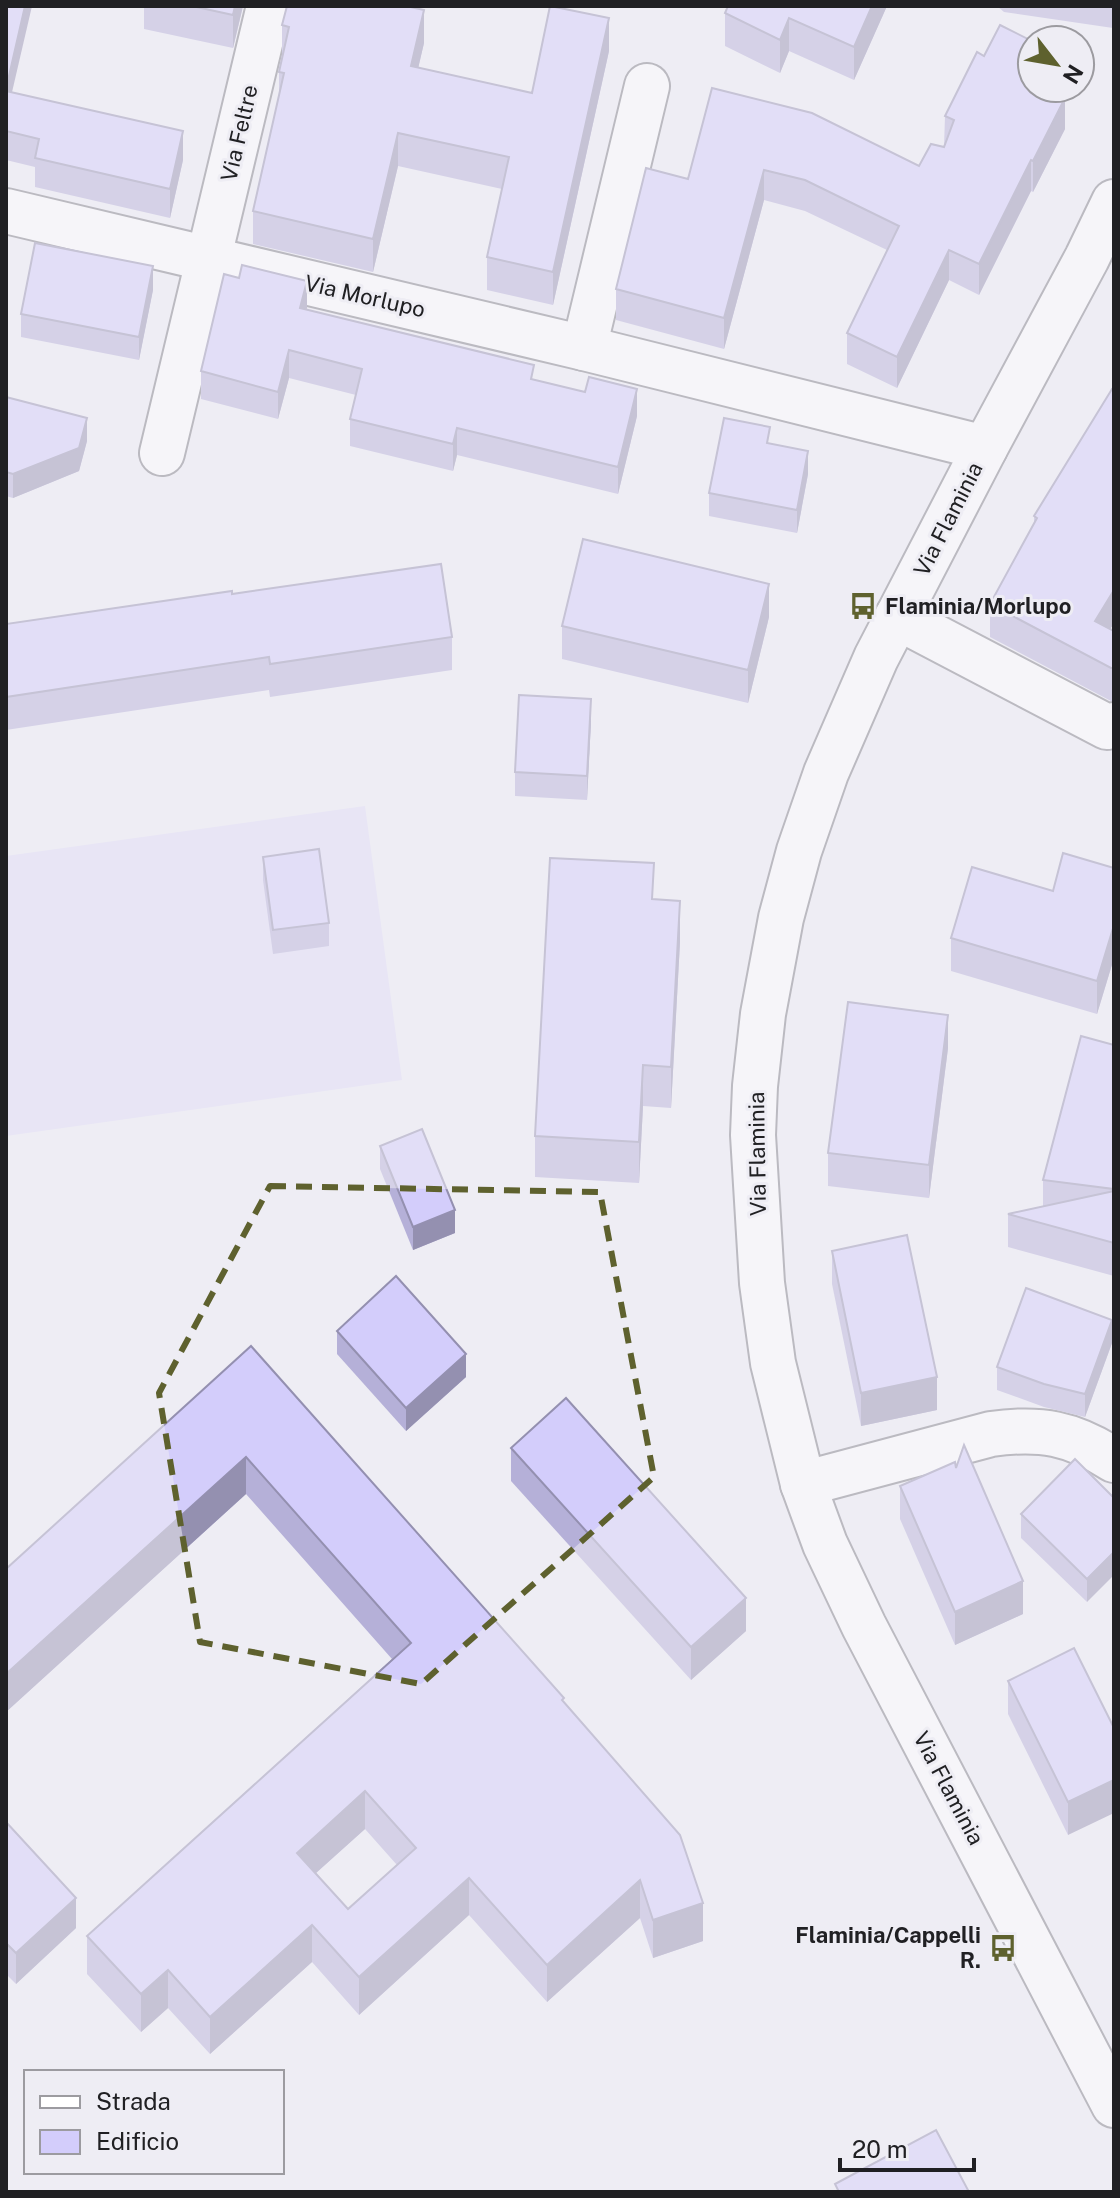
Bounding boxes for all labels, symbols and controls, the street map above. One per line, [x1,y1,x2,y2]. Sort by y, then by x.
north arrow [1016,24,1096,104]
text: N [1058,60,1089,88]
street label: Via Feltre [215,82,263,184]
street label: Via Morlupo [302,270,428,322]
street label: Via Flaminia [908,458,988,580]
bus stop icon: Flaminia/Morlupo [848,591,878,621]
place label: Flaminia/Morlupo [885,593,1071,619]
street label: Via Flaminia [743,1092,771,1216]
street label: Via Flaminia [908,1727,990,1849]
place label: Flaminia/Cappelli R. [795,1922,981,1973]
bus stop icon: Flaminia/Cappelli R. [988,1933,1018,1963]
legend [24,2070,284,2174]
text: Strada [96,2087,171,2115]
scale bar [840,2122,974,2172]
text: Edificio [96,2127,179,2155]
text: 20 m [852,2135,908,2163]

